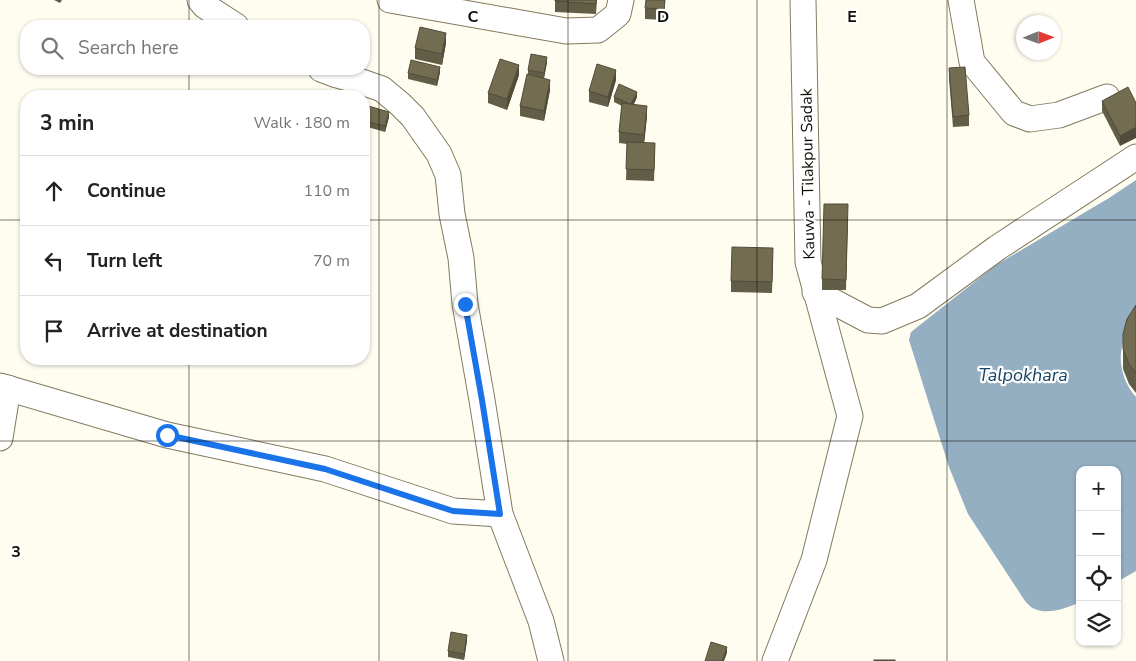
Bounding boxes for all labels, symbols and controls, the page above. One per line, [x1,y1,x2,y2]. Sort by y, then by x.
text: C [468,6,479,28]
text: D [657,6,669,28]
text: E [847,6,857,28]
north arrow [1016,15,1061,60]
search box [20,20,370,75]
icon: search [38,34,66,62]
text: Search here [78,35,179,61]
street label: Kauwa - Tilakpur Sadak [795,87,820,260]
text: 3 min [40,109,94,137]
text: Walk · 180 m [254,112,350,134]
icon: ahead [40,177,68,205]
text: Continue [87,178,166,204]
text: 110 m [303,180,350,202]
icon: left [40,247,68,275]
text: Turn left [87,248,162,274]
text: 70 m [313,250,350,272]
route end [454,293,477,316]
icon: arrive [40,317,68,345]
text: Arrive at destination [87,318,268,344]
water label: Talpokhara [978,363,1068,387]
route start [156,424,179,447]
map controls [1076,466,1121,646]
button: + [1076,466,1121,511]
button: − [1076,511,1121,556]
text: 3 [11,541,21,563]
button: locate [1076,556,1121,601]
button: layers [1076,601,1121,646]

